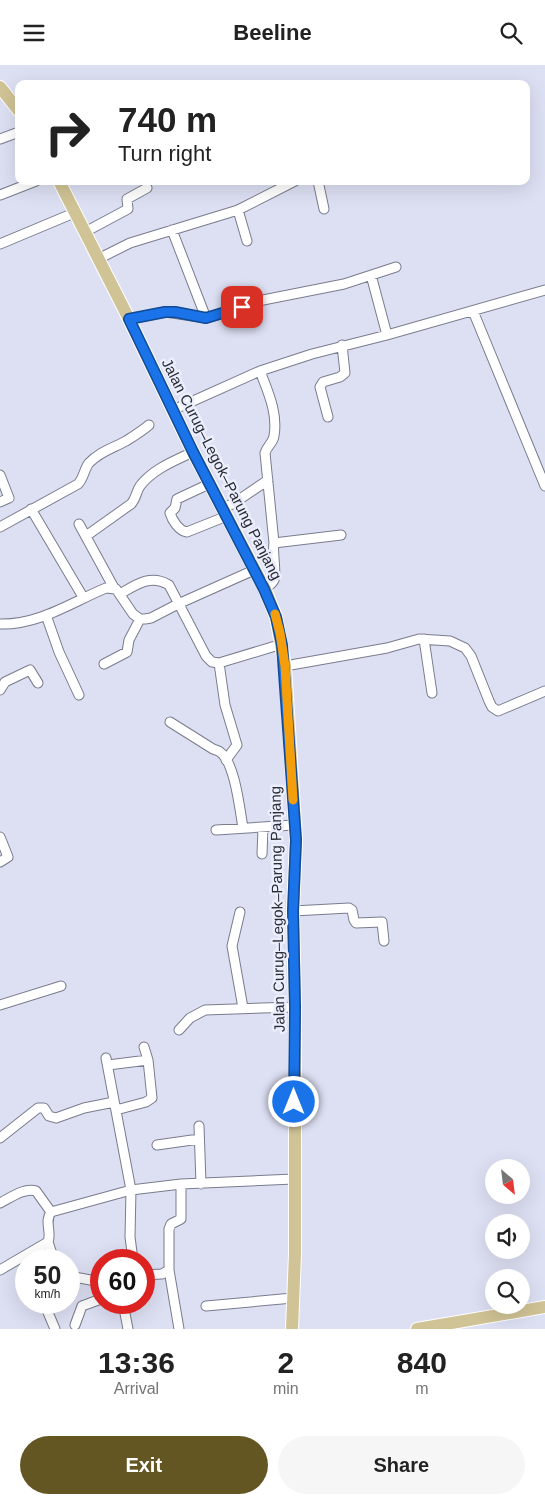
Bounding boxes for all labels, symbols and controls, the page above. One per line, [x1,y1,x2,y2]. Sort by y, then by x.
icon: menu [20,19,48,47]
icon: search [497,19,525,47]
text: Beeline [233,20,312,45]
icon: right [35,100,100,165]
text: 740 m [118,100,217,139]
text: Turn right [118,141,211,166]
pin [221,286,263,328]
icon: arrive [228,293,256,321]
street label: Jalan Curug–Legok–Parung Panjang [159,356,285,582]
street label: Jalan Curug–Legok–Parung Panjang [266,786,288,1032]
position arrow [267,1075,319,1127]
north arrow [485,1159,530,1204]
map controls [485,1159,530,1314]
button: sound [485,1214,530,1259]
speed limit sign: 60 [90,1249,155,1314]
text: 50 [34,1261,61,1289]
button: search [485,1269,530,1314]
text: km/h [34,1287,61,1301]
text: 13:36 [98,1346,175,1379]
text: 2 [277,1346,294,1379]
text: 840 [397,1346,447,1379]
text: Arrival [114,1380,159,1397]
text: min [273,1380,299,1397]
text: m [415,1380,428,1397]
button: Exit [20,1436,268,1494]
button: Share [278,1436,525,1494]

